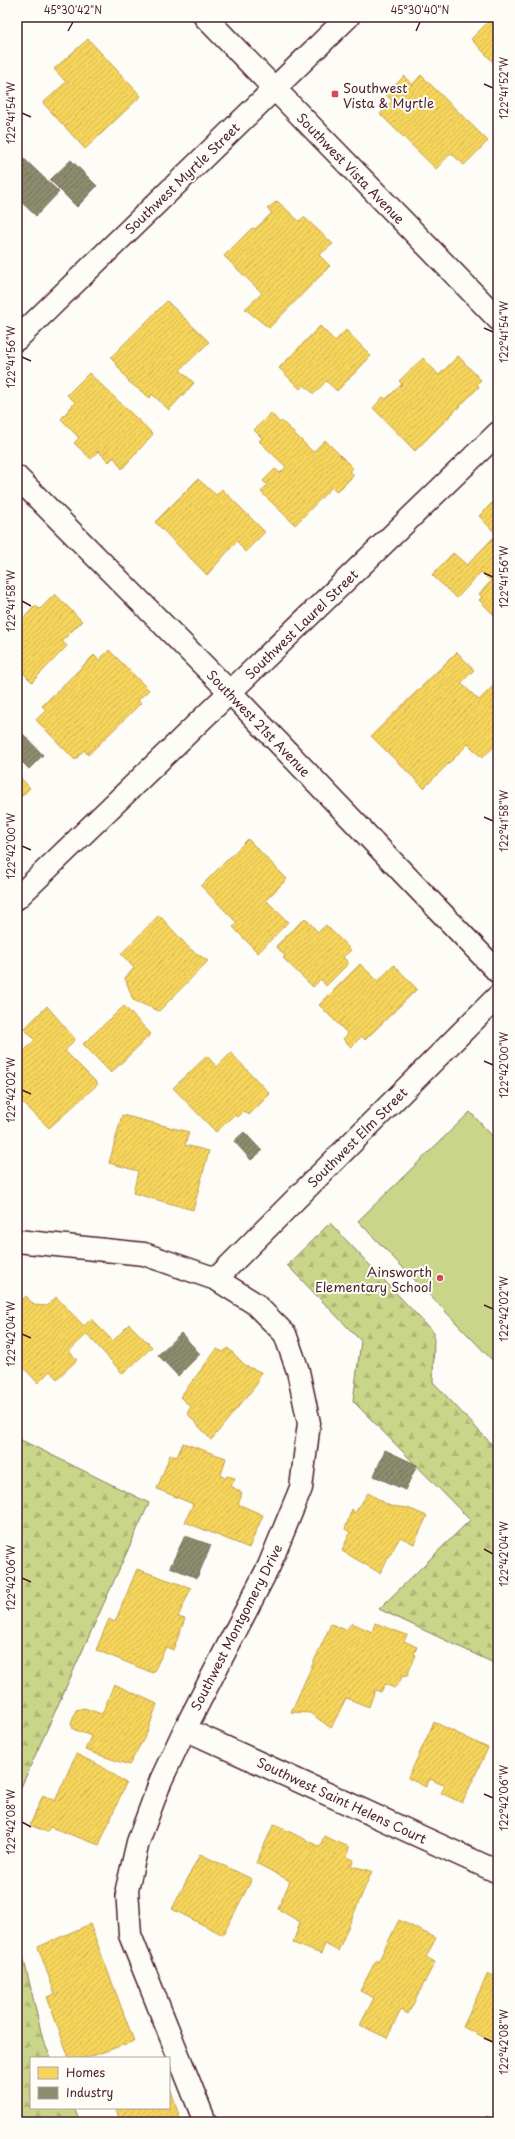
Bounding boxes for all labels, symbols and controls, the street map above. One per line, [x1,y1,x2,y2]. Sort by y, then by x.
text: 45°30'42"N [44,2,102,17]
text: 45°30'40"N [391,2,450,17]
text: 122°41'52"W [496,56,511,119]
place label: Southwest Vista & Myrtle [343,78,434,112]
text: 122°41'54"W [3,81,18,144]
marker: Southwest Vista & Myrtle [330,89,340,99]
street label: Southwest Vista Avenue [293,108,409,228]
street label: Southwest Myrtle Street [120,118,244,238]
text: 122°41'54"W [496,300,511,363]
text: 122°41'56"W [3,325,18,388]
text: 122°41'56"W [496,545,511,608]
street label: Southwest Laurel Street [240,565,362,683]
text: 122°41'58"W [3,569,18,632]
street label: Southwest 21st Avenue [203,665,315,781]
text: 122°41'58"W [496,789,511,852]
text: 122°42'00"W [3,812,18,879]
text: 122°42'00"W [496,1031,511,1098]
text: 122°42'02"W [3,1056,18,1123]
street label: Southwest Elm Street [303,1083,411,1191]
place label: Ainsworth Elementary School [315,1262,432,1296]
marker: Ainsworth Elementary School [435,1273,445,1283]
text: 122°42'02"W [496,1275,511,1342]
text: 122°42'04"W [3,1301,18,1367]
text: 122°42'04"W [496,1521,511,1587]
street label: Southwest Montgomery Drive [186,1540,286,1714]
text: 122°42'06"W [3,1544,18,1611]
street label: Southwest Saint Helens Court [254,1752,430,1848]
text: 122°42'06"W [496,1764,511,1831]
text: 122°42'08"W [3,1789,18,1855]
text: 122°42'08"W [496,2009,511,2075]
legend [30,2057,170,2109]
text: Homes [66,2063,105,2081]
text: Industry [66,2083,114,2101]

